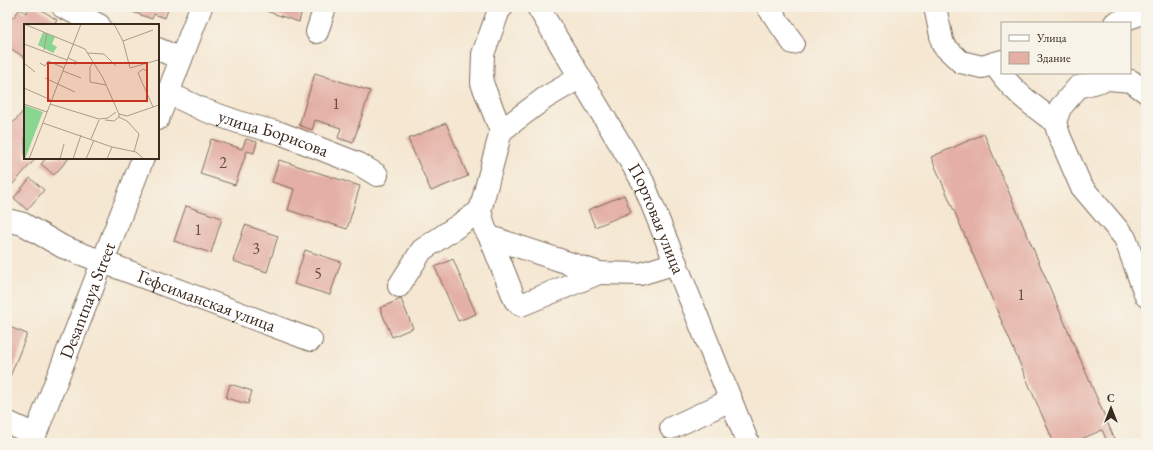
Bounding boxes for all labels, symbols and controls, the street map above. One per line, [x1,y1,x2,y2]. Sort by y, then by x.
legend [1001,22,1131,74]
inset map [24,24,159,159]
text: Улица [1036,30,1067,46]
text: Здание [1037,50,1071,66]
house number: 1 [332,93,340,114]
street label: улица Борисова [215,104,333,162]
house number: 2 [219,152,227,173]
street label: Портовая улица [623,159,691,278]
house number: 1 [194,219,202,240]
street label: Desantnaya Street [54,238,120,362]
house number: 3 [252,238,260,259]
house number: 5 [314,263,322,284]
street label: Гефсиманская улица [134,264,280,337]
house number: 1 [1017,284,1025,305]
north arrow [1091,388,1131,428]
text: С [1107,391,1115,405]

